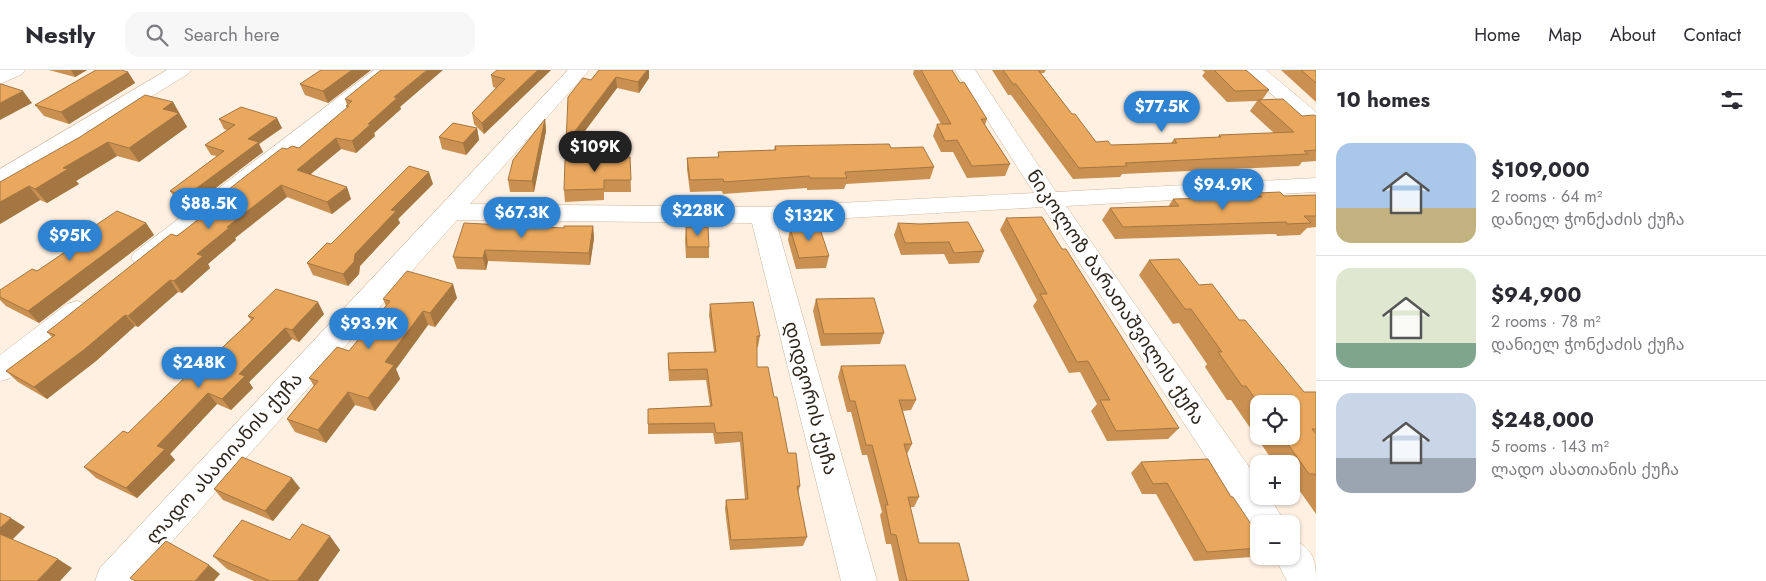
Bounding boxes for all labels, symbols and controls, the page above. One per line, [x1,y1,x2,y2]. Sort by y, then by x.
search box [125,12,475,57]
text: Nestly [25,17,95,52]
icon: search [143,21,171,49]
text: Search here [183,21,279,48]
text: Home [1474,22,1520,48]
text: Map [1548,22,1582,48]
text: About [1610,22,1655,48]
text: Contact [1683,22,1741,48]
text: 10 homes [1336,85,1430,115]
icon: filters [1718,86,1746,114]
pin: $77.5K [1121,90,1203,133]
text: $77.5K [1135,95,1189,118]
pin: $109K [560,131,630,173]
text: $109K [570,135,620,158]
text: $109,000 [1491,155,1590,185]
icon: home [1376,163,1436,223]
street label: ნიკოლოზ ბარათაშვილის ქუჩა [1020,164,1212,430]
pin: $94.9K [1182,168,1264,211]
text: $94.9K [1194,173,1252,196]
text: 2 rooms · 64 m² [1491,185,1602,208]
pin: $88.5K [168,188,250,230]
text: $88.5K [181,192,237,215]
pin: $228K [663,194,733,237]
pin: $67.3K [481,196,563,239]
text: $228K [672,199,724,222]
pin: $132K [774,200,844,242]
text: $67.3K [495,201,549,224]
text: $132K [784,204,834,227]
text: დანიელ ჭონქაძის ქუჩა [1491,208,1685,231]
pin: $95K [40,220,100,262]
text: $95K [49,224,91,247]
text: $94,900 [1491,280,1581,310]
icon: home [1376,288,1436,348]
pin: $93.9K [328,308,410,350]
text: 2 rooms · 78 m² [1491,310,1601,333]
text: $93.9K [340,312,398,335]
street label: დიდგორის ქუჩა [778,318,844,478]
text: დანიელ ჭონქაძის ქუჩა [1491,333,1685,356]
pin: $248K [164,346,234,389]
text: $248K [173,351,225,374]
street label: ლადო ასათიანის ქუჩა [139,366,309,550]
map controls [1250,395,1300,565]
button: locate [1250,395,1300,445]
text: $248,000 [1491,405,1594,435]
icon: home [1376,413,1436,473]
text: 5 rooms · 143 m² [1491,435,1609,458]
button: + [1250,455,1300,505]
text: ლადო ასათიანის ქუჩა [1491,458,1679,481]
button: − [1250,515,1300,565]

